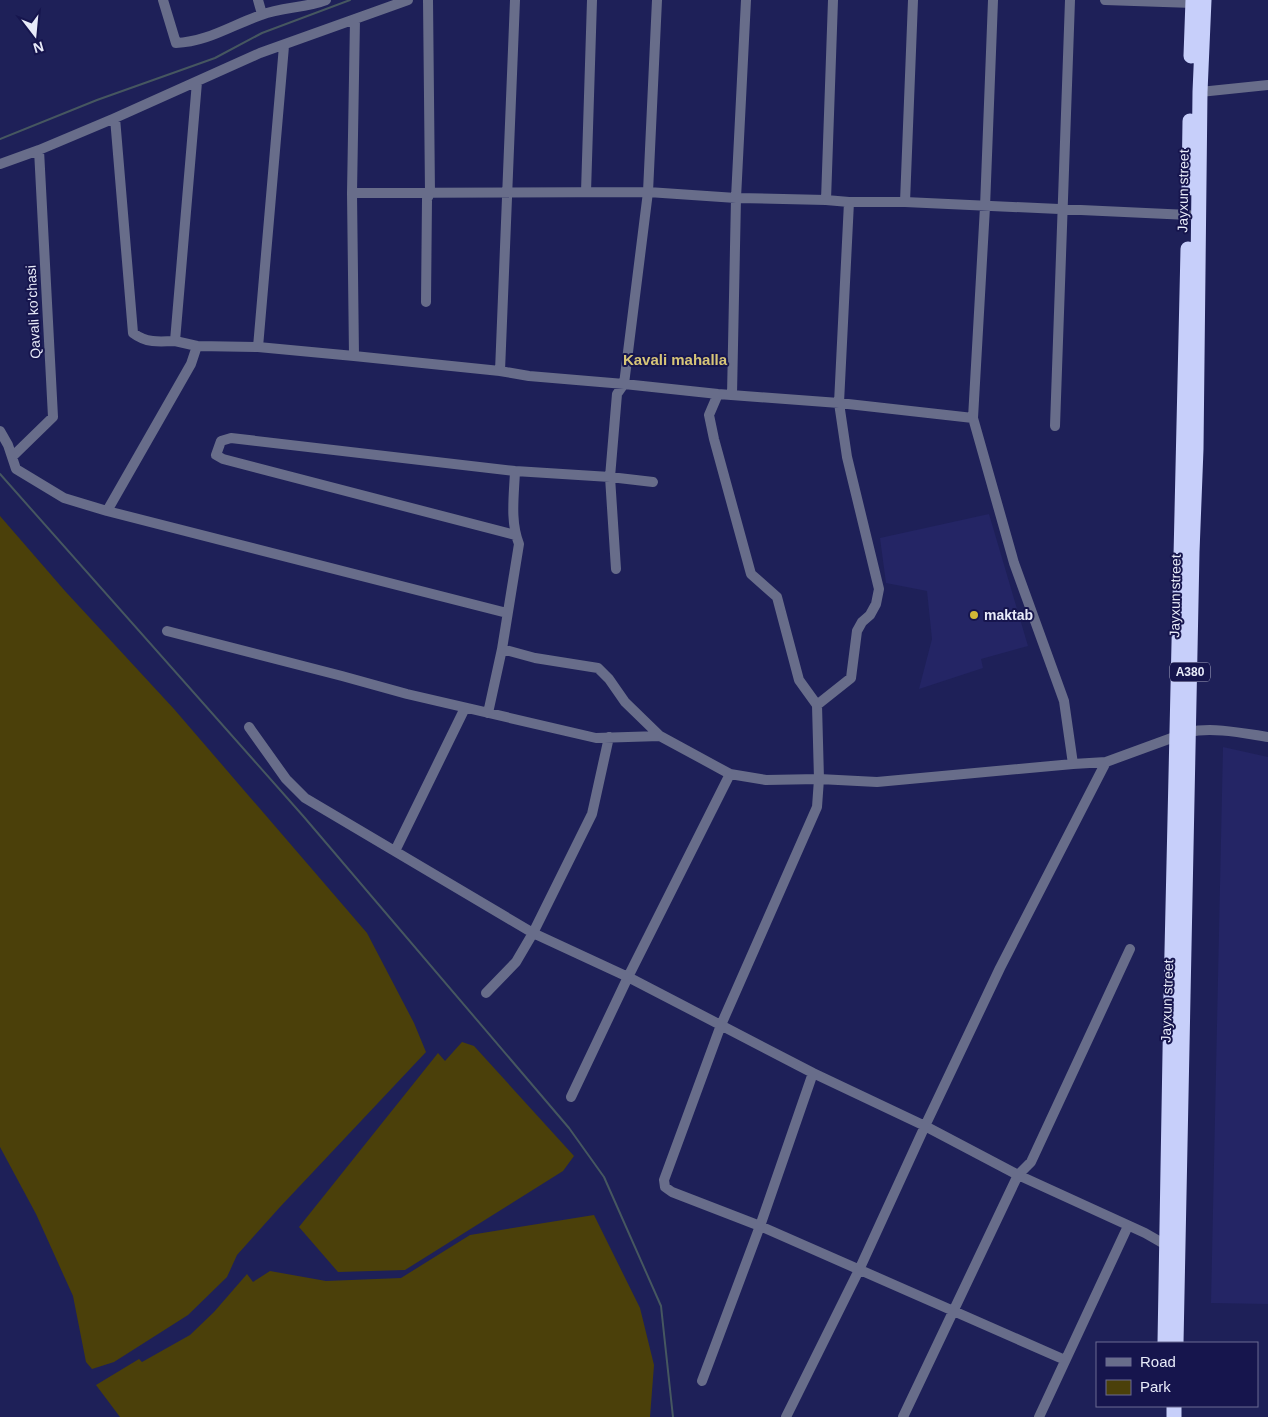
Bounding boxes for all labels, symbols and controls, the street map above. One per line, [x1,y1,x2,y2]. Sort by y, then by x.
north arrow [10,10,60,60]
text: N [32,38,46,57]
street label: Jayxun street [1174,149,1192,233]
street label: Qavali ko'chasi [23,265,43,359]
district label: Kavali mahalla [623,351,728,368]
street label: Jayxun street [1166,554,1184,638]
place label: maktab [984,607,1033,623]
marker: maktab [968,609,980,621]
road number: A380 [1170,662,1210,682]
street label: Jayxun street [1158,959,1176,1043]
legend [1096,1342,1258,1407]
text: Road [1140,1353,1176,1370]
text: Park [1140,1378,1171,1395]

